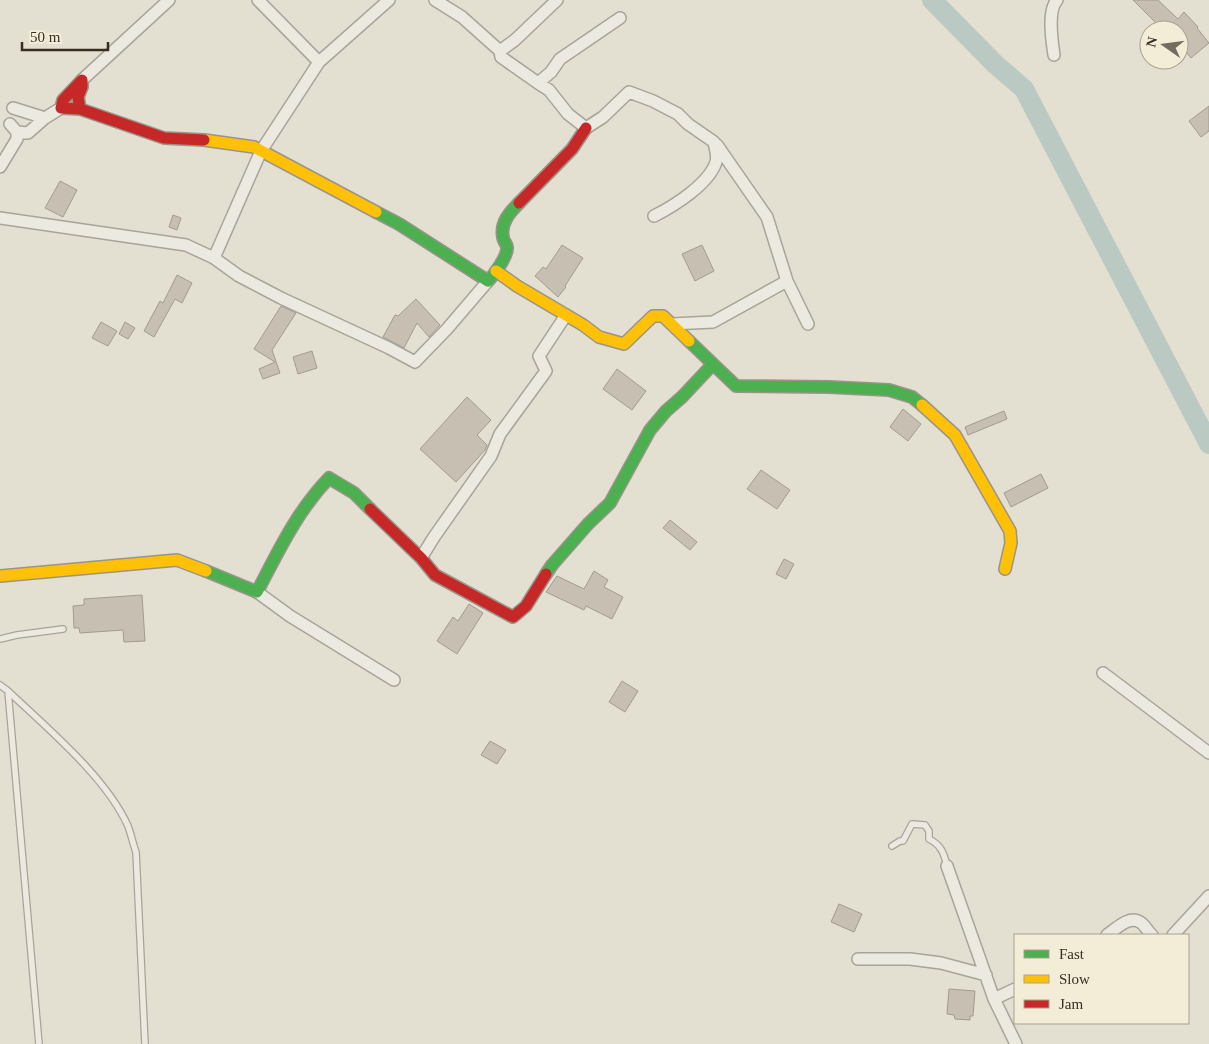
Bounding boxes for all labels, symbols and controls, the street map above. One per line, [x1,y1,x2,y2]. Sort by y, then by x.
scale bar [22,20,109,52]
north arrow [1139,20,1189,70]
text: 50 m [30,29,61,45]
text: N [1143,35,1160,49]
legend [1014,934,1189,1024]
text: Fast [1059,946,1085,962]
text: Slow [1059,971,1090,987]
text: Jam [1059,996,1083,1012]

